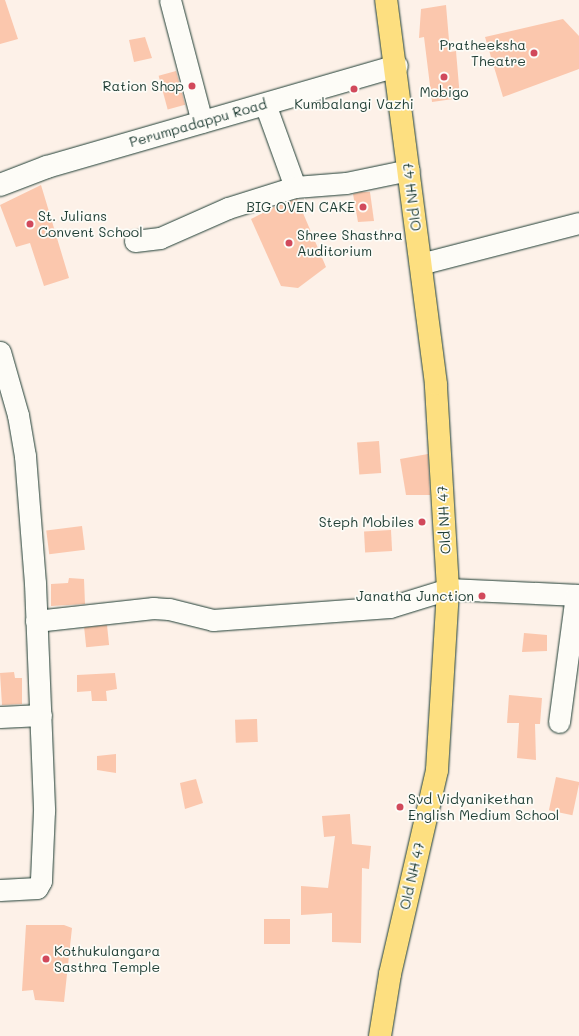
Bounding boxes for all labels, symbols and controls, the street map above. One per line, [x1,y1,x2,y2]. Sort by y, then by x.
place label: Pratheeksha Theatre [439,37,526,70]
marker: Pratheeksha Theatre [529,48,539,58]
marker: Mobigo [439,72,449,82]
place label: Ration Shop [103,78,184,94]
marker: Ration Shop [187,81,197,91]
marker: Kumbalangi Vazhi [349,84,359,94]
place label: Mobigo [419,84,469,100]
street label: Perumpadappu Road [127,95,269,151]
place label: Kumbalangi Vazhi [294,96,414,112]
street label: Old NH 47 [399,162,425,232]
place label: BIG OVEN CAKE [246,199,355,215]
marker: BIG OVEN CAKE [358,202,368,212]
place label: St. Julians Convent School [38,208,143,240]
marker: St. Julians Convent School [25,219,35,229]
place label: Shree Shasthra Auditorium [297,227,403,260]
marker: Shree Shasthra Auditorium [284,238,294,248]
street label: Old NH 47 [434,485,454,555]
place label: Steph Mobiles [319,514,414,530]
marker: Steph Mobiles [417,517,427,527]
place label: Janatha Junction [356,588,474,604]
marker: Janatha Junction [477,591,487,601]
place label: Svd Vidyanikethan English Medium School [408,791,559,824]
marker: Svd Vidyanikethan English Medium School [395,802,405,812]
street label: Old NH 47 [396,841,428,911]
place label: Kothukulangara Sasthra Temple [54,943,160,976]
marker: Kothukulangara Sasthra Temple [41,954,51,964]

